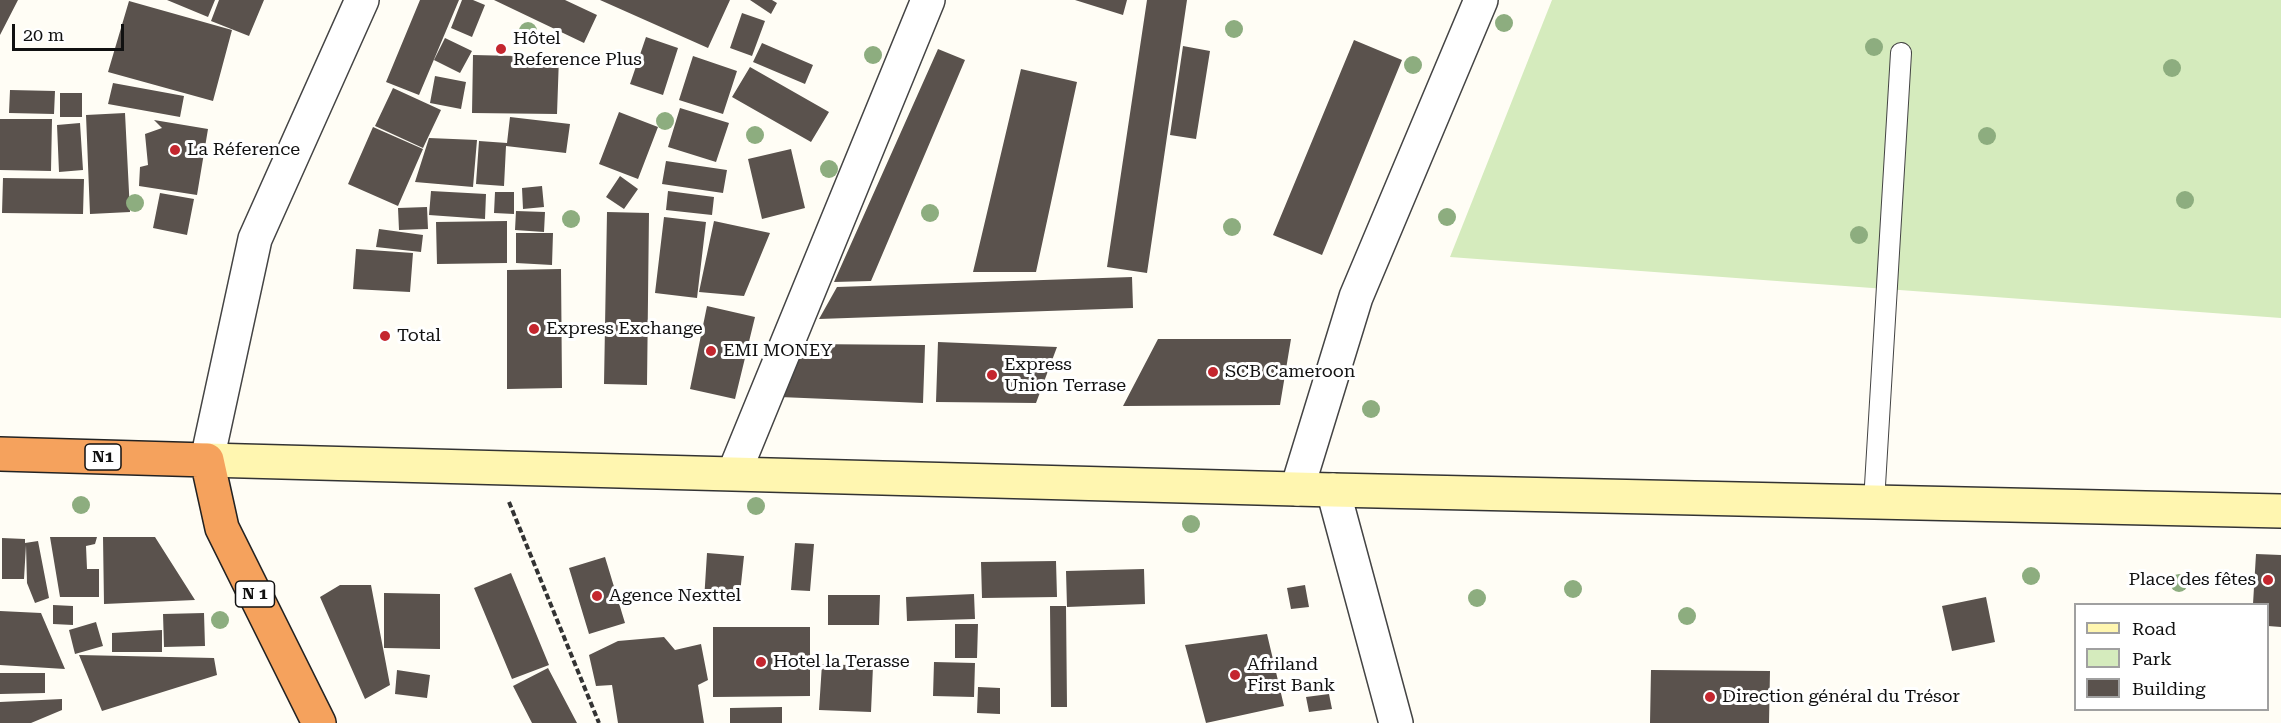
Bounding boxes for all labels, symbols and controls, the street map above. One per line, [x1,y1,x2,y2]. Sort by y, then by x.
scale bar [15,12,128,50]
text: 20 m [23,24,64,45]
place label: Hôtel Reference Plus [513,28,642,70]
marker: Hôtel Reference Plus [494,42,508,56]
place label: La Réference [187,139,300,161]
marker: La Réference [168,143,182,157]
place label: Express Exchange [546,318,703,340]
marker: Express Exchange [527,322,541,336]
place label: Total [397,325,441,347]
marker: Total [378,329,392,343]
place label: EMI MONEY [723,340,832,362]
marker: EMI MONEY [704,344,718,358]
place label: Express Union Terrase [1004,354,1126,397]
place label: SCB Cameroon [1225,361,1355,383]
marker: SCB Cameroon [1206,365,1220,379]
marker: Express Union Terrase [985,368,999,382]
road number: N1 [85,444,121,470]
place label: Place des fêtes [2129,569,2256,591]
marker: Place des fêtes [2261,573,2275,587]
road number: N 1 [236,581,274,607]
place label: Agence Nexttel [609,585,741,607]
marker: Agence Nexttel [590,589,604,603]
legend [2074,603,2269,711]
text: Road [2132,618,2176,639]
text: Park [2132,648,2172,669]
place label: Hotel la Terasse [773,651,910,673]
place label: Afriland First Bank [1247,654,1335,696]
marker: Hotel la Terasse [754,655,768,669]
marker: Afriland First Bank [1228,668,1242,682]
text: Building [2132,678,2206,699]
place label: Direction général du Trésor [1722,686,1960,708]
marker: Direction général du Trésor [1703,690,1717,704]

